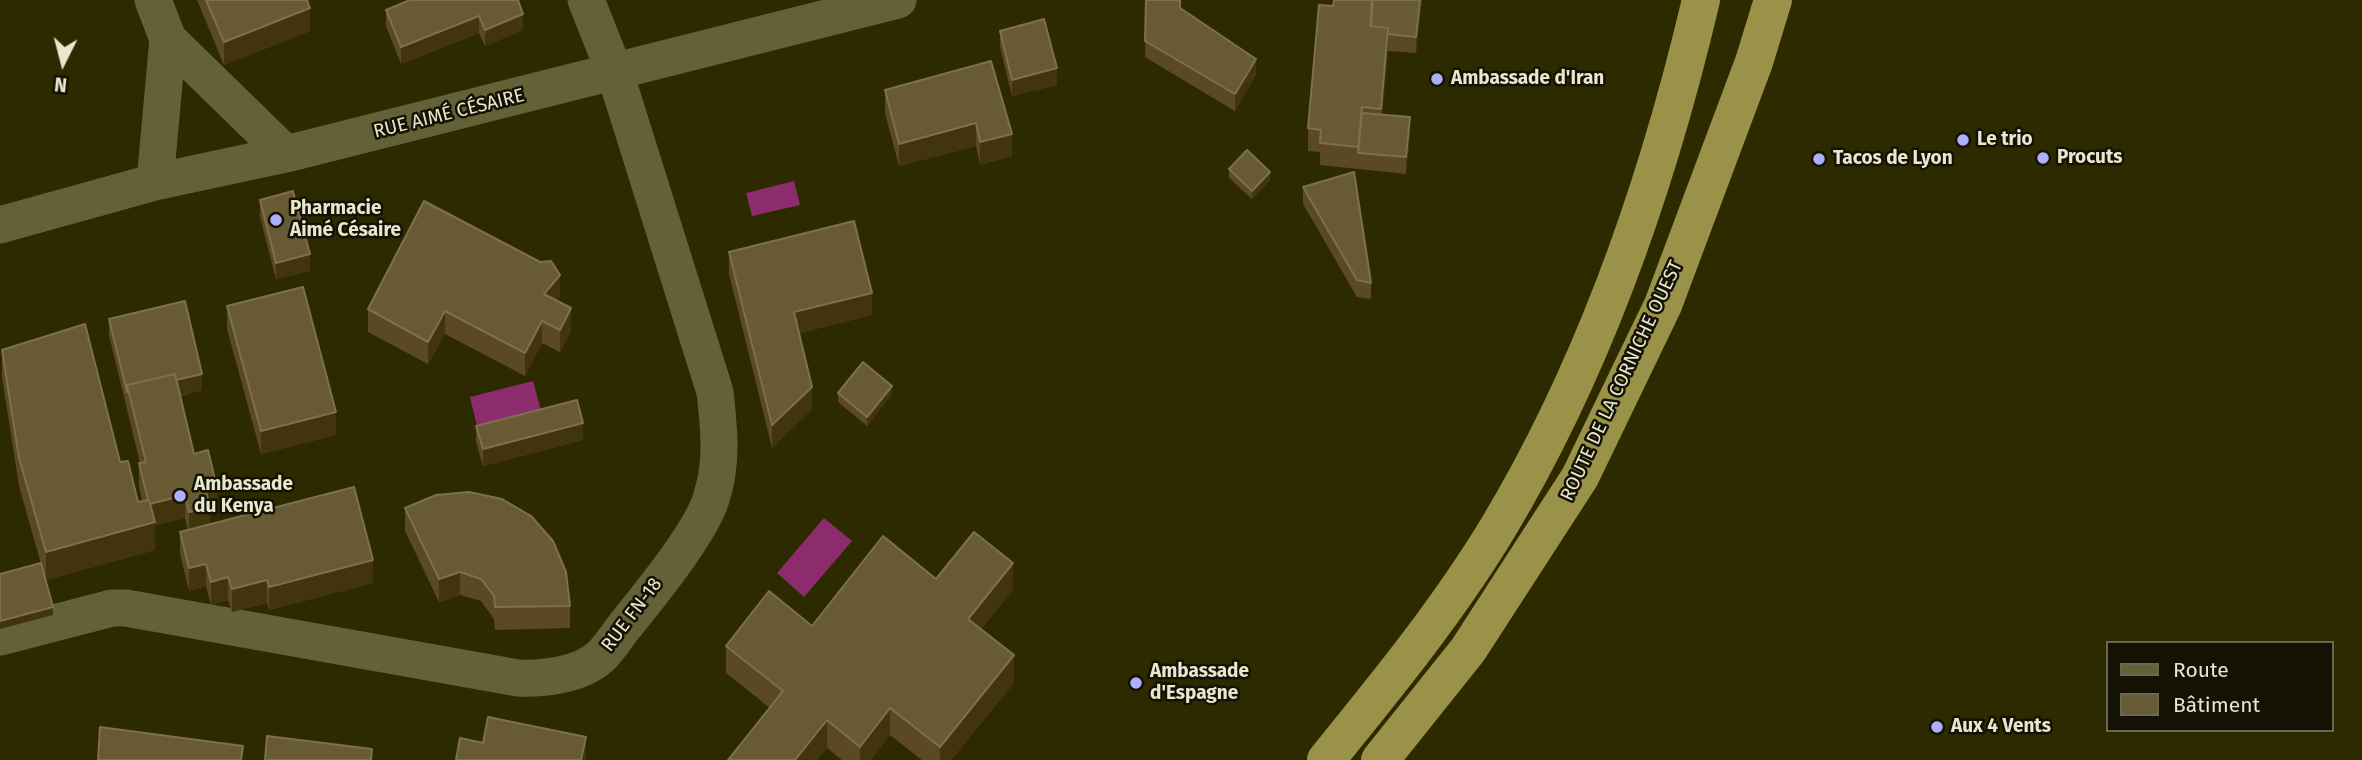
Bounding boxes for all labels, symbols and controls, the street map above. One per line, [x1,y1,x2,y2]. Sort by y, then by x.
north arrow [28,28,98,98]
place label: Ambassade d'Iran [1451,68,1604,90]
marker: Ambassade d'Iran [1429,71,1445,87]
text: N [53,72,68,96]
street label: RUE AIMÉ CÉSAIRE [371,84,527,144]
place label: Le trio [1977,129,2033,151]
marker: Le trio [1955,132,1971,148]
place label: Procuts [2057,147,2122,169]
place label: Tacos de Lyon [1833,148,1953,170]
marker: Procuts [2035,150,2051,166]
marker: Tacos de Lyon [1811,151,1827,167]
place label: Pharmacie Aimé Césaire [290,198,401,242]
marker: Pharmacie Aimé Césaire [268,212,284,228]
street label: ROUTE DE LA CORNICHE OUEST [1556,257,1688,505]
place label: Ambassade du Kenya [194,474,293,518]
marker: Ambassade du Kenya [172,488,188,504]
street label: RUE FN-18 [597,574,667,656]
legend [2106,641,2334,732]
text: Route [2173,657,2229,683]
place label: Ambassade d'Espagne [1150,661,1249,705]
marker: Ambassade d'Espagne [1128,675,1144,691]
text: Bâtiment [2173,692,2260,718]
place label: Aux 4 Vents [1951,716,2051,738]
marker: Aux 4 Vents [1929,719,1945,735]

